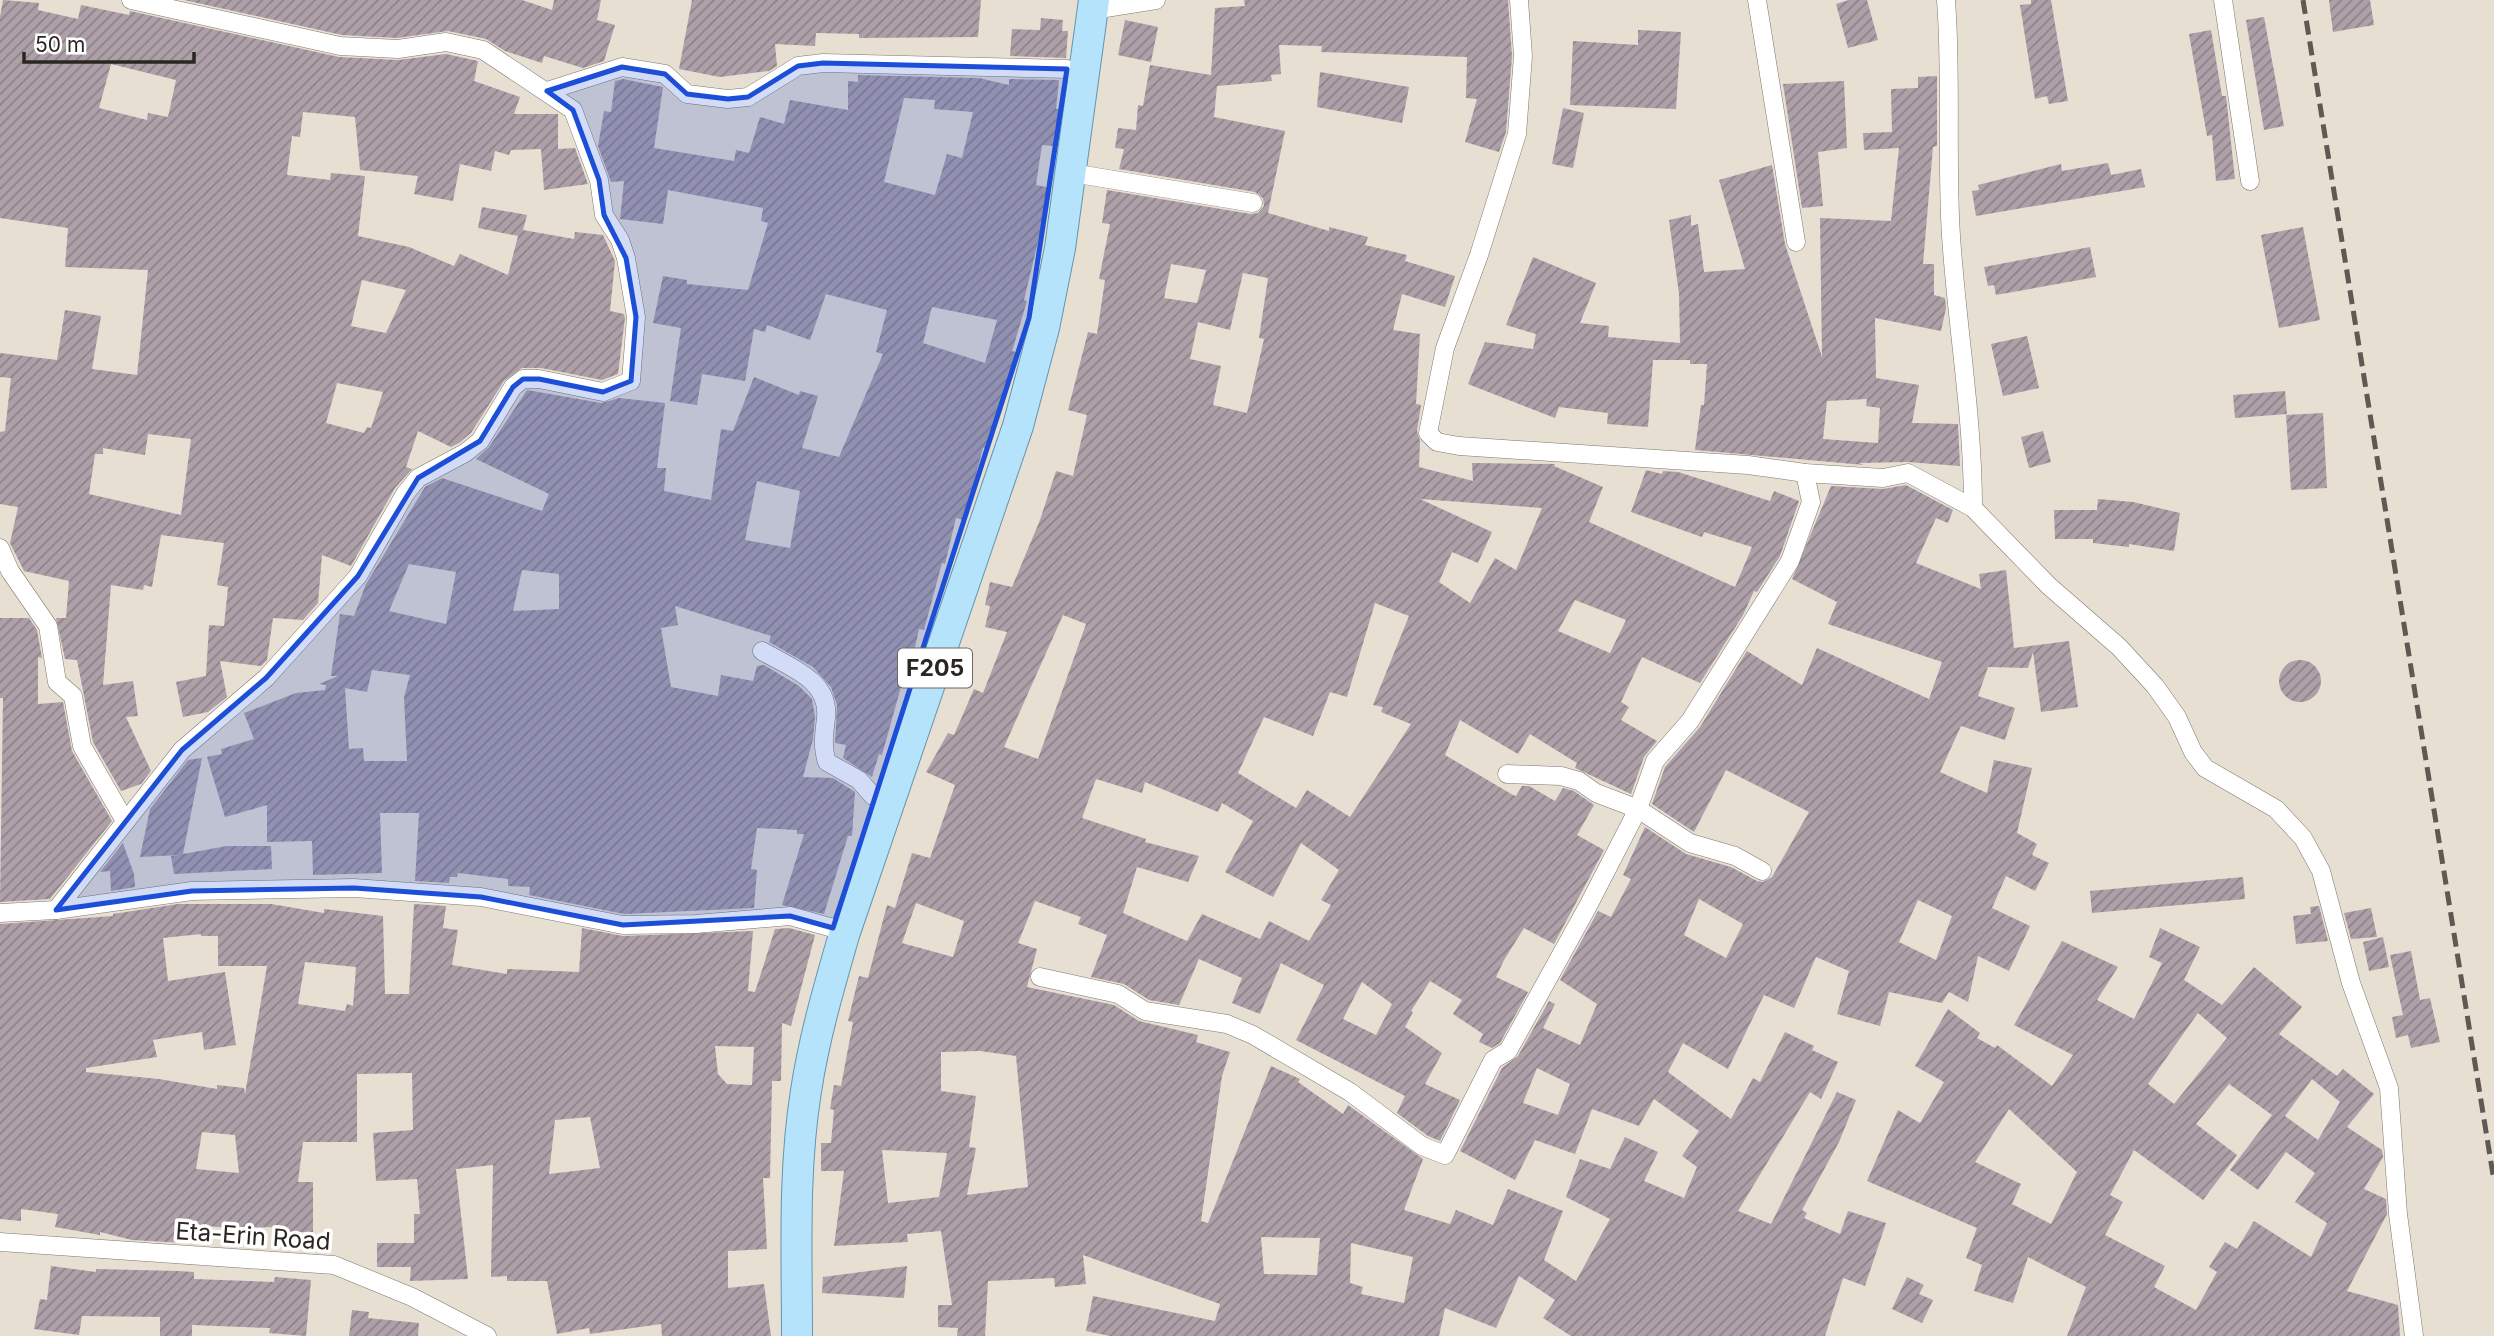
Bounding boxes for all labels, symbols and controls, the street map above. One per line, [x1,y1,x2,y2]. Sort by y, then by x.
scale bar [24,21,194,65]
text: 50 m [35,32,85,57]
road number: F205 [898,648,972,688]
street label: Eta-Erin Road [174,1216,332,1256]

